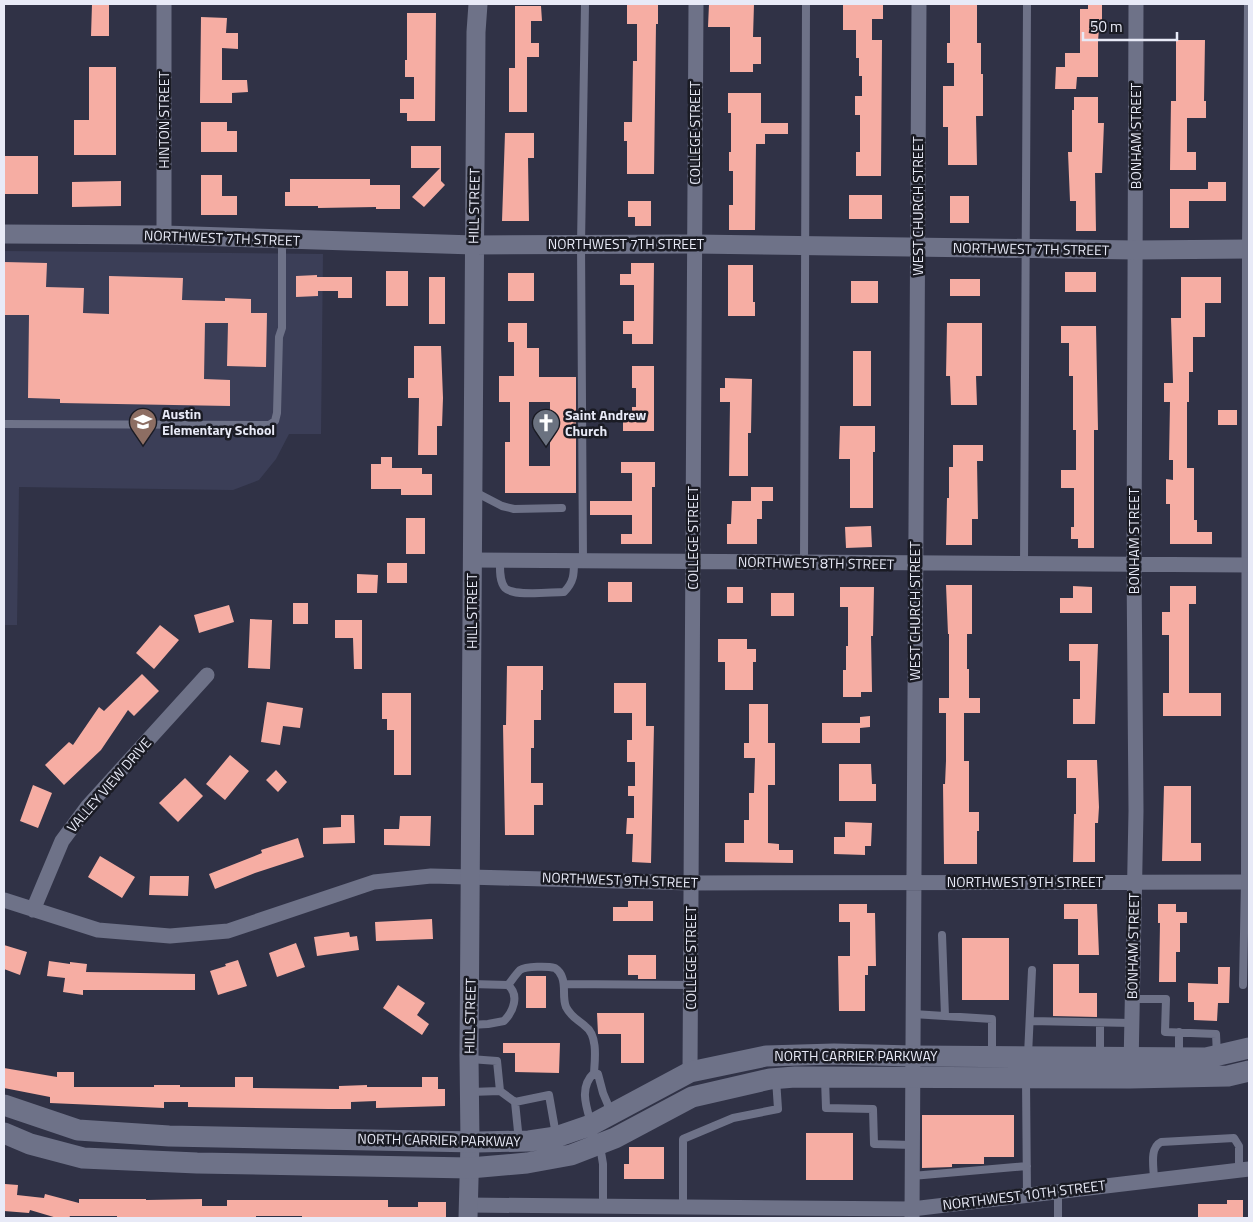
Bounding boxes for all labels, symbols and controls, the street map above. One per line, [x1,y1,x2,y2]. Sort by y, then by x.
scale bar [1083,10,1177,42]
text: 50 m [1090,15,1123,38]
street label: HINTON STREET [153,71,174,169]
street label: COLLEGE STREET [684,81,705,185]
street label: BONHAM STREET [1125,82,1146,189]
street label: WEST CHURCH STREET [907,136,928,276]
street label: HILL STREET [462,167,485,244]
street label: NORTHWEST 7TH STREET [144,224,301,251]
street label: NORTHWEST 7TH STREET [548,233,705,254]
street label: NORTHWEST 7TH STREET [953,237,1110,260]
place label: Austin Elementary School [162,403,275,440]
place label: Saint Andrew Church [565,404,647,441]
school or university icon: Austin Elementary School [128,407,158,446]
church icon: Saint Andrew Church [531,408,561,447]
street label: COLLEGE STREET [682,486,703,590]
street label: BONHAM STREET [1123,487,1144,594]
street label: WEST CHURCH STREET [904,541,925,681]
street label: NORTHWEST 8TH STREET [738,551,895,574]
street label: HILL STREET [461,572,482,649]
street label: VALLEY VIEW DRIVE [61,732,156,837]
street label: NORTHWEST 9TH STREET [542,866,699,893]
street label: NORTHWEST 9TH STREET [947,871,1104,892]
street label: BONHAM STREET [1121,892,1144,999]
street label: COLLEGE STREET [680,906,701,1010]
street label: HILL STREET [458,977,481,1054]
street label: NORTH CARRIER PARKWAY [774,1045,938,1066]
street label: NORTH CARRIER PARKWAY [357,1128,521,1151]
street label: NORTHWEST 10TH STREET [941,1174,1107,1215]

